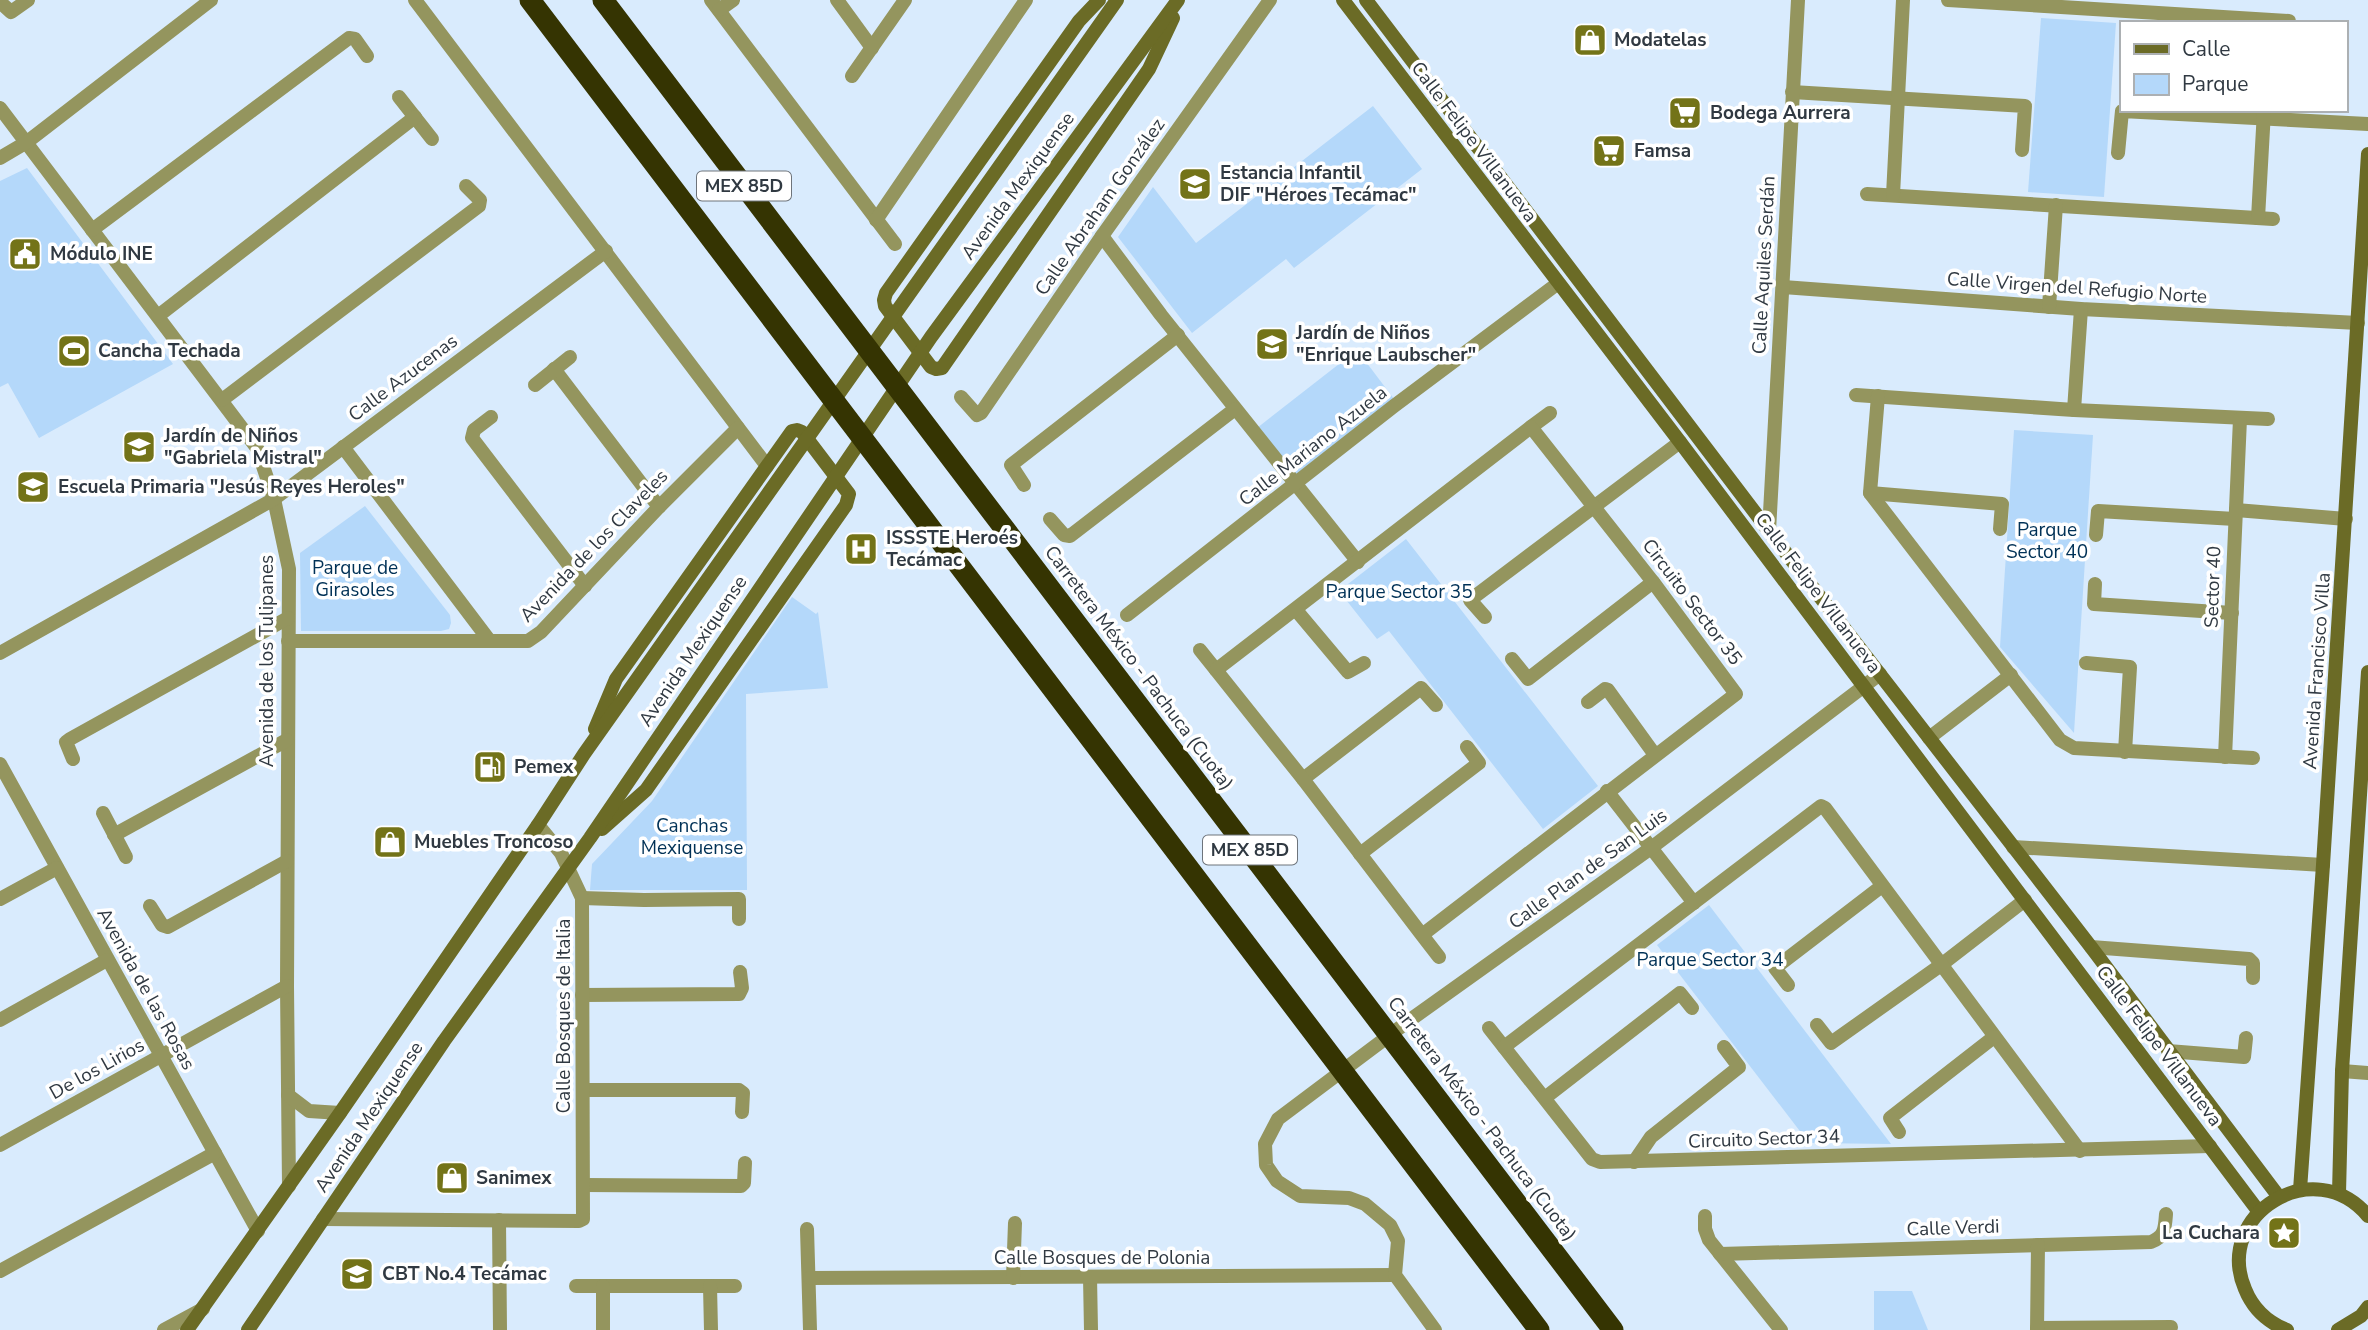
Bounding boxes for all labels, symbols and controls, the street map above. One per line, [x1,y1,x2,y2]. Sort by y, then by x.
shop icon: Modatelas [1571,21,1609,59]
legend [2120,21,2347,112]
place label: Modatelas [1614,27,1706,53]
text: Calle [2182,35,2230,63]
street label: Calle Felipe Villanueva [1405,56,1543,228]
text: Parque [2182,70,2249,98]
supermarket icon: Bodega Aurrera [1666,94,1704,132]
place label: Bodega Aurrera [1710,100,1851,126]
street label: Avenida Mexiquense [956,107,1080,265]
street label: Calle Abraham González [1029,113,1171,301]
supermarket icon: Famsa [1590,132,1628,170]
place label: Famsa [1634,138,1691,164]
place label: Estancia Infantil DIF "Héroes Tecámac" [1220,160,1416,208]
school or university icon: Estancia Infantil DIF "Héroes Tecámac" [1176,165,1214,203]
road number: MEX 85D [697,172,791,201]
street label: Calle Aquiles Serdán [1746,175,1782,355]
public building icon: Módulo INE [6,235,44,273]
place label: Módulo INE [50,241,153,267]
street label: Calle Virgen del Refugio Norte [1946,266,2208,310]
place label: Jardín de Niños "Enrique Laubscher" [1295,320,1476,368]
school or university icon: Jardín de Niños "Enrique Laubscher" [1253,325,1291,363]
street label: Calle Azucenas [343,328,463,428]
sports icon: Cancha Techada [55,332,93,370]
place label: Cancha Techada [98,338,241,364]
street label: Calle Mariano Azuela [1233,380,1393,512]
place label: Jardín de Niños "Gabriela Mistral" [163,423,322,471]
school or university icon: Jardín de Niños "Gabriela Mistral" [120,428,158,466]
street label: Avenida de los Claveles [514,464,674,628]
school or university icon: Escuela Primaria "Jesús Reyes Heroles" [14,468,52,506]
place label: Escuela Primaria "Jesús Reyes Heroles" [58,474,405,500]
street label: Calle Felipe Villanueva [1749,507,1887,679]
park label: Parque Sector 40 [2006,517,2088,565]
place label: ISSSTE Heroés Tecámac [886,525,1018,573]
hospital icon: ISSSTE Heroés Tecámac [842,530,880,568]
street label: Circuito Sector 35 [1636,533,1748,671]
street label: Carretera México - Pachuca (Cuota) [1038,540,1240,796]
street label: Sector 40 [2199,545,2227,629]
street label: Avenida de los Tulipanes [254,555,280,767]
park label: Parque de Girasoles [312,555,398,603]
street label: Avenida Mexiquense [633,570,753,732]
street label: Avenida Francisco Villa [2297,572,2337,770]
park label: Parque Sector 35 [1325,579,1473,605]
fuel station icon: Pemex [471,748,509,786]
place label: Pemex [514,754,574,780]
street label: Calle Plan de San Luis [1504,803,1672,935]
park label: Canchas Mexiquense [641,813,743,861]
shop icon: Muebles Troncoso [371,823,409,861]
place label: Muebles Troncoso [414,829,574,855]
road number: MEX 85D [1203,836,1297,864]
street label: Avenida de las Rosas [91,903,201,1075]
street label: Calle Bosques de Italia [551,919,577,1113]
park label: Parque Sector 34 [1636,947,1784,973]
street label: Calle Felipe Villanueva [2090,960,2228,1132]
street label: Carretera México - Pachuca (Cuota) [1381,991,1583,1247]
street label: De los Lirios [45,1032,149,1106]
street label: Avenida Mexiquense [309,1036,429,1198]
street label: Circuito Sector 34 [1688,1123,1840,1155]
shop icon: Sanimex [433,1159,471,1197]
place label: Sanimex [476,1165,552,1191]
street label: Calle Verdi [1906,1213,2000,1243]
place icon: La Cuchara [2265,1214,2303,1252]
place label: La Cuchara [2162,1220,2260,1246]
street label: Calle Bosques de Polonia [994,1245,1210,1271]
school or university icon: CBT No.4 Tecámac [338,1255,376,1293]
place label: CBT No.4 Tecámac [382,1261,547,1287]

